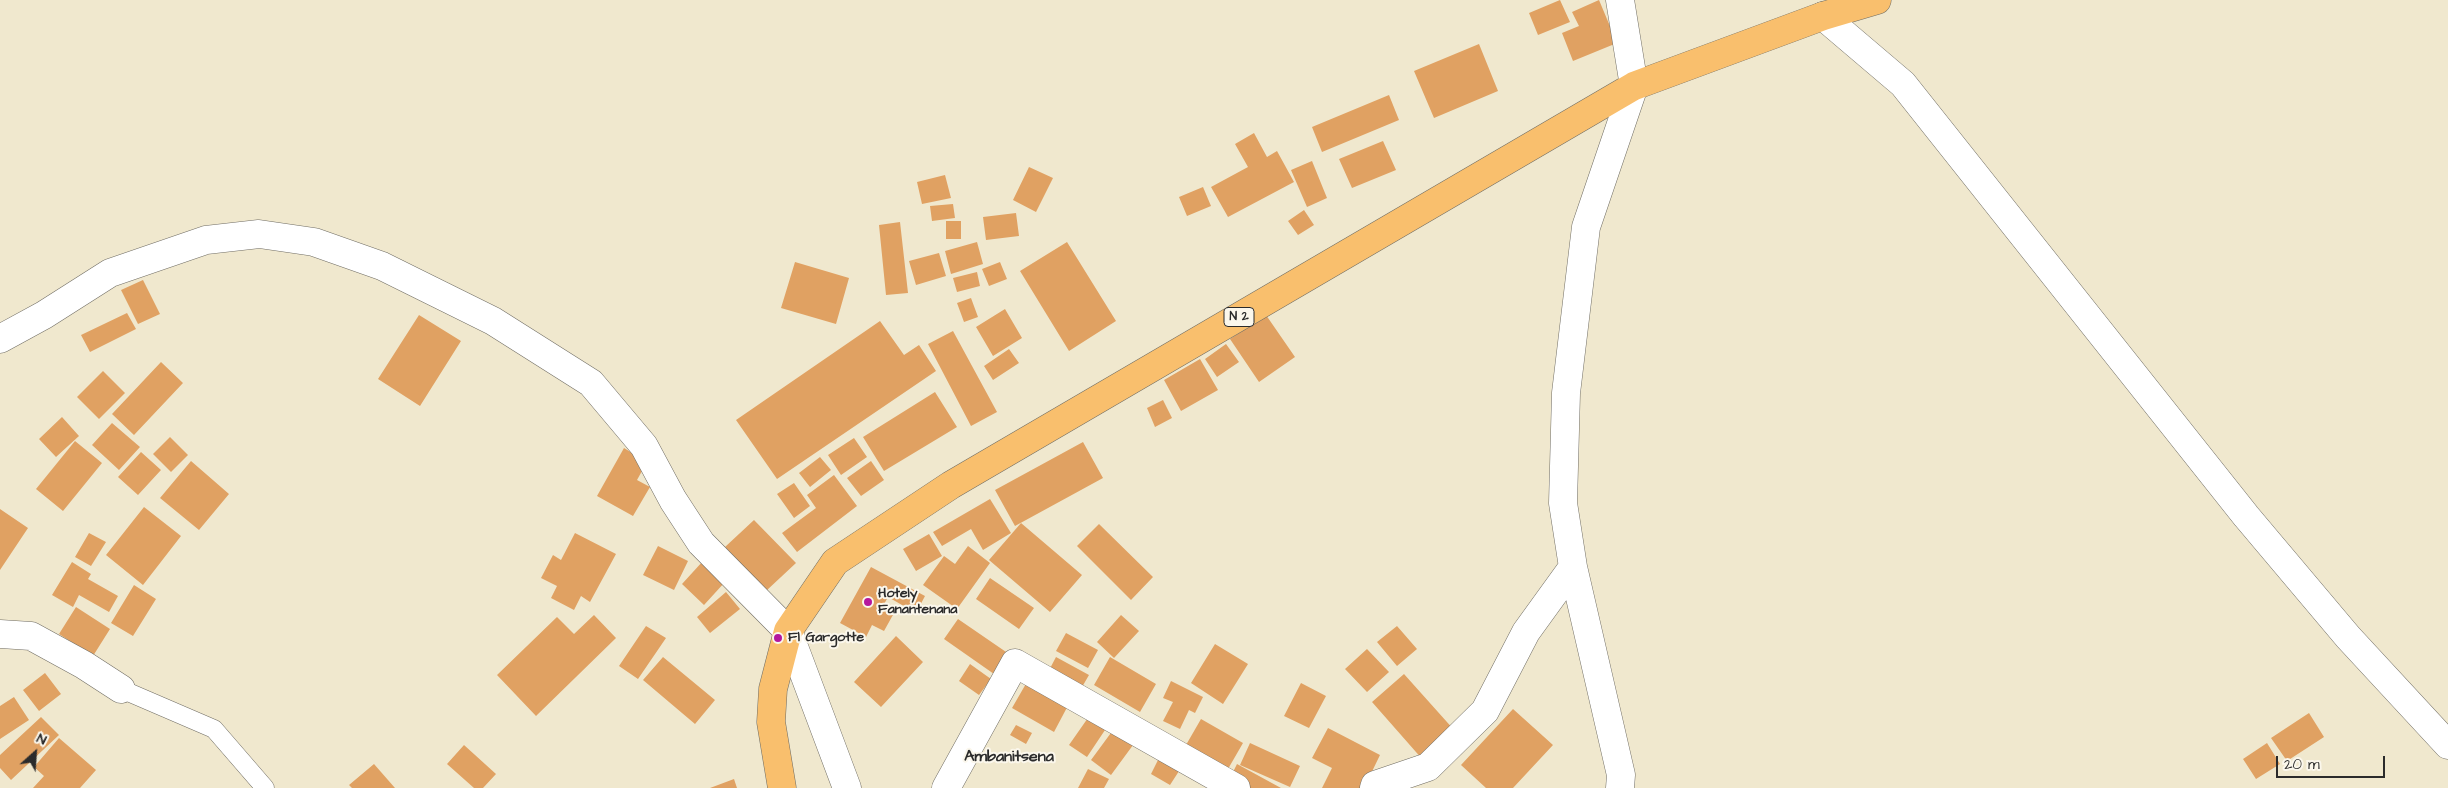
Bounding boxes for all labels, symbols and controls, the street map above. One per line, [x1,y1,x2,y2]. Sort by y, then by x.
road number: N 2 [1224,308,1254,326]
place label: Hotely Fanantenana [878,586,957,618]
marker: Hotely Fanantenana [862,596,874,608]
place label: Fl Gargotte [788,630,864,646]
marker: Fl Gargotte [772,632,784,644]
north arrow [10,728,60,778]
text: N [33,729,50,750]
scale bar [2278,746,2387,778]
district label: Ambanitsena [964,748,1054,768]
text: 20 m [2284,754,2320,775]

